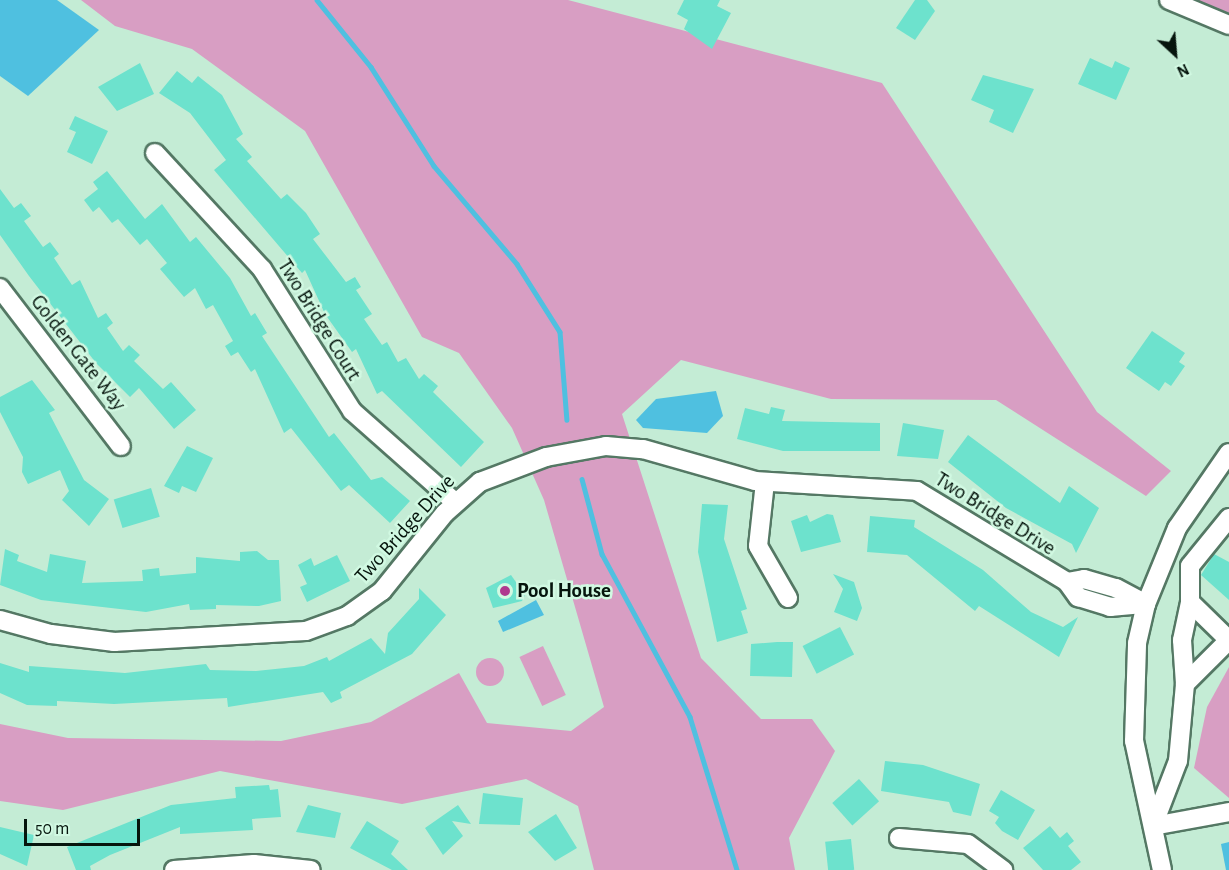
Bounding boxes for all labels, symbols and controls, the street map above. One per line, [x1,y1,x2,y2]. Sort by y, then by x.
north arrow [1145,24,1205,84]
text: N [1174,61,1191,80]
street label: Two Bridge Court [272,255,366,385]
street label: Golden Gate Way [25,290,131,416]
street label: Two Bridge Drive [930,467,1060,561]
street label: Two Bridge Drive [350,470,460,588]
place label: Pool House [517,578,611,604]
marker: Pool House [498,584,512,598]
scale bar [27,807,142,845]
text: 50 m [35,820,69,838]

